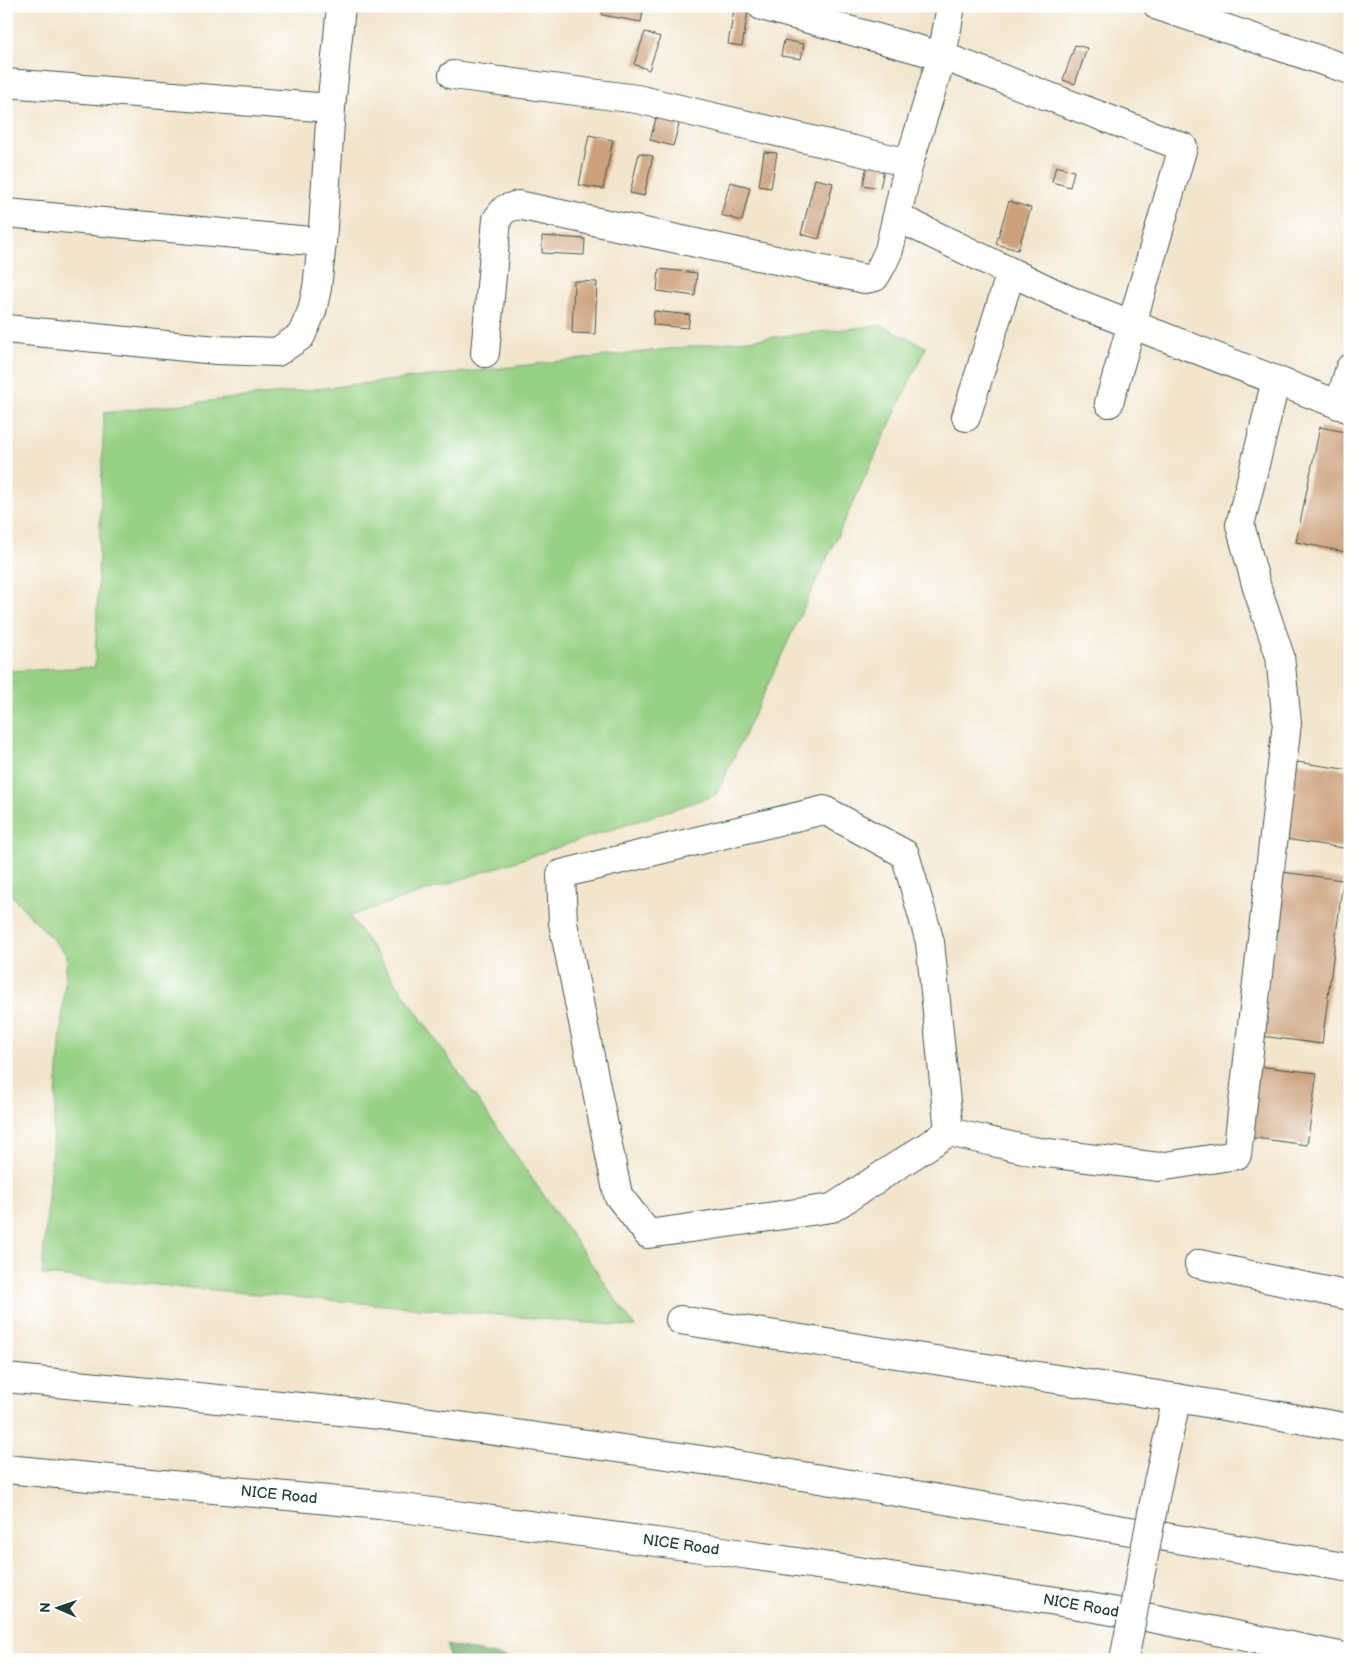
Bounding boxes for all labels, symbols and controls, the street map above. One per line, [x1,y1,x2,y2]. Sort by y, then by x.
street label: NICE Road [240,1482,318,1508]
street label: NICE Road [642,1530,720,1560]
north arrow [32,1584,82,1634]
street label: NICE Road [1042,1590,1120,1622]
text: N [37,1602,54,1613]

